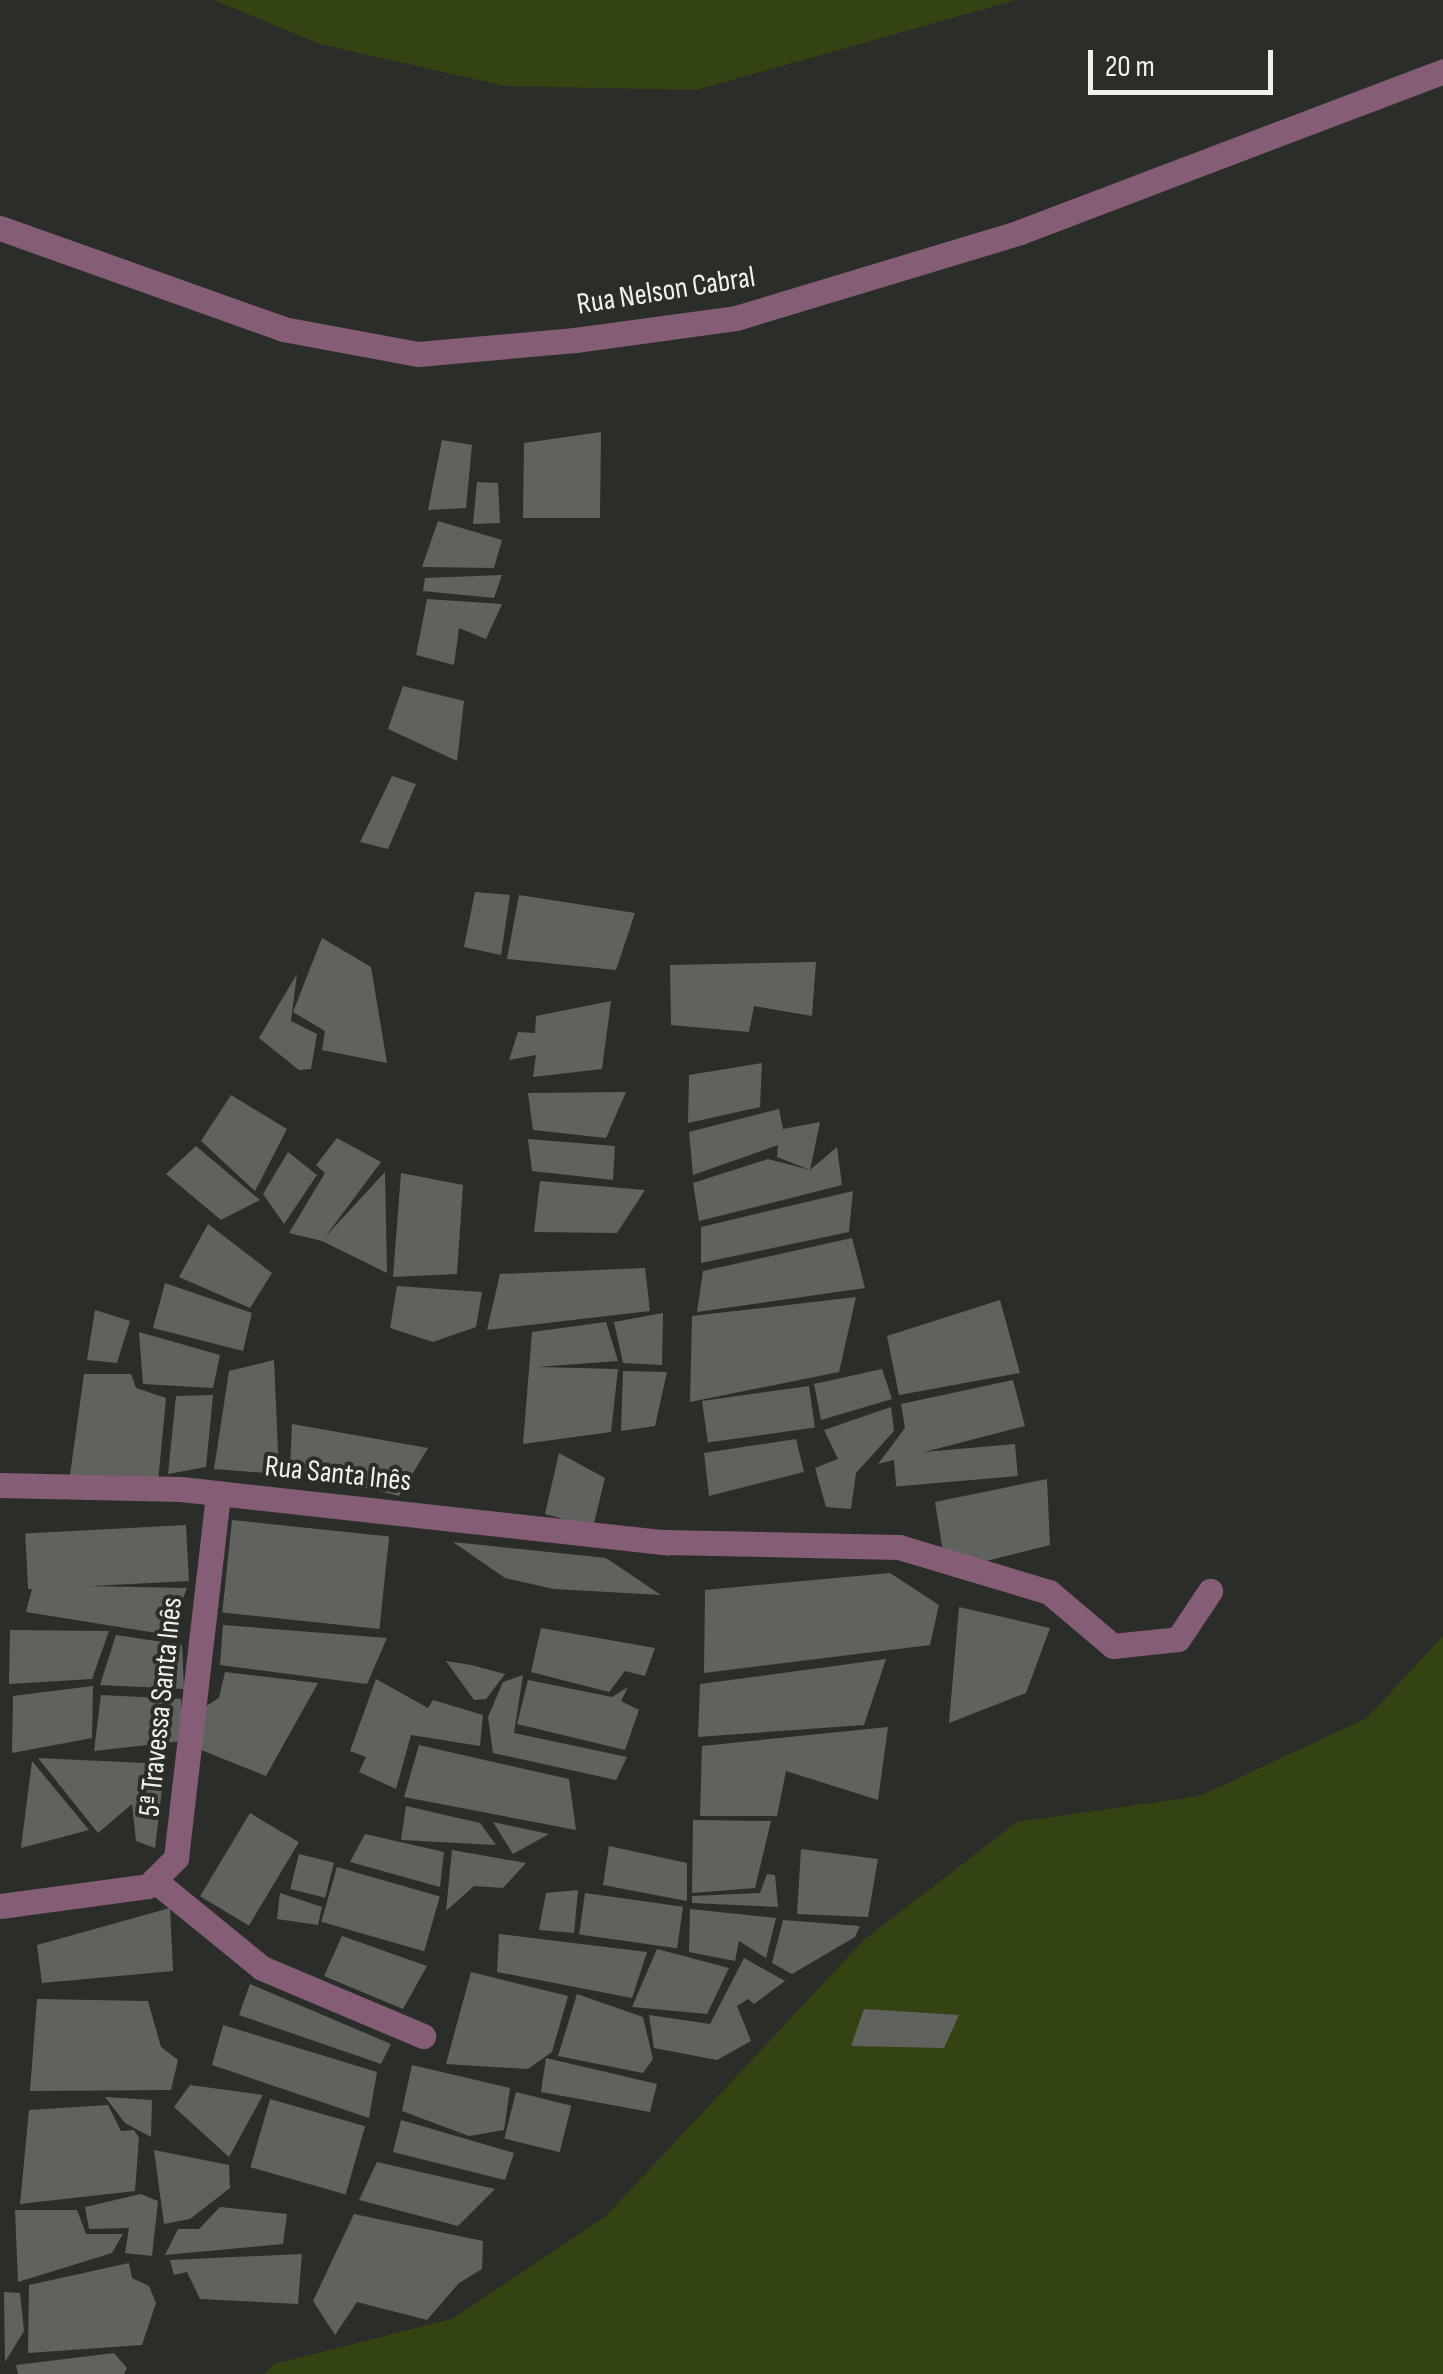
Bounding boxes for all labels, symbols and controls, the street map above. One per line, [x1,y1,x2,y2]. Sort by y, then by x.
scale bar [1093,30,1278,92]
text: 20 m [1105,49,1155,85]
street label: Rua Nelson Cabral [574,259,758,323]
street label: Rua Santa Inês [263,1448,413,1500]
street label: 5ª Travessa Santa Inês [132,1595,190,1819]

